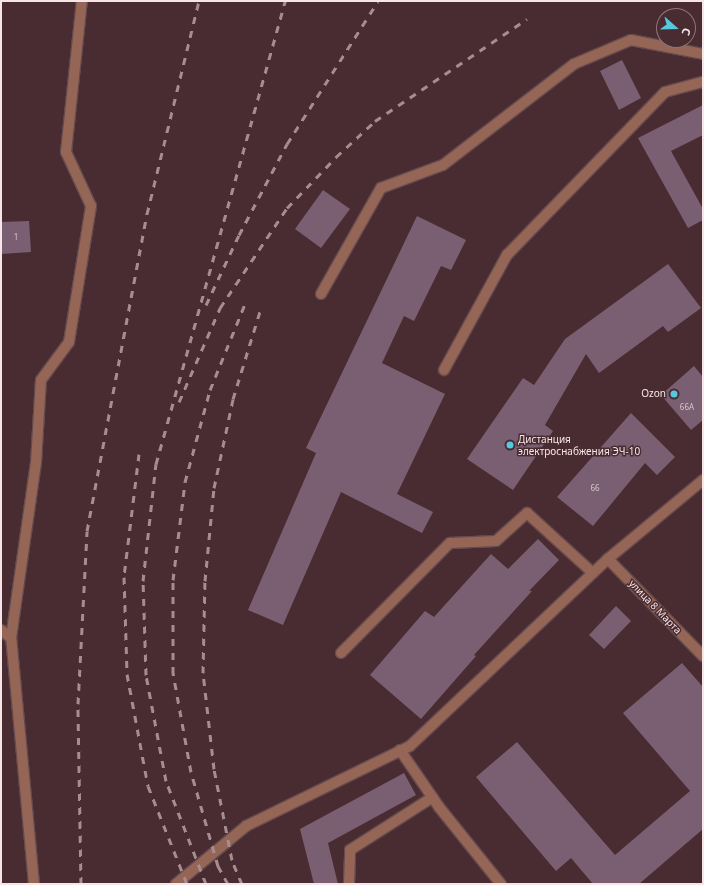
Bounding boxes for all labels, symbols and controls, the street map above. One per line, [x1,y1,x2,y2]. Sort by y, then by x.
north arrow [656,8,696,48]
text: С [679,26,695,38]
house number: 1 [14,232,18,242]
place label: Ozon [641,388,666,400]
marker: Ozon [669,389,679,399]
house number: 66А [680,402,694,412]
place label: Дистанция электроснабжения ЭЧ-10 [518,433,640,456]
marker: Дистанция электроснабжения ЭЧ-10 [505,440,515,450]
house number: 66 [590,483,600,493]
street label: улица 8 Марта [626,578,684,636]

